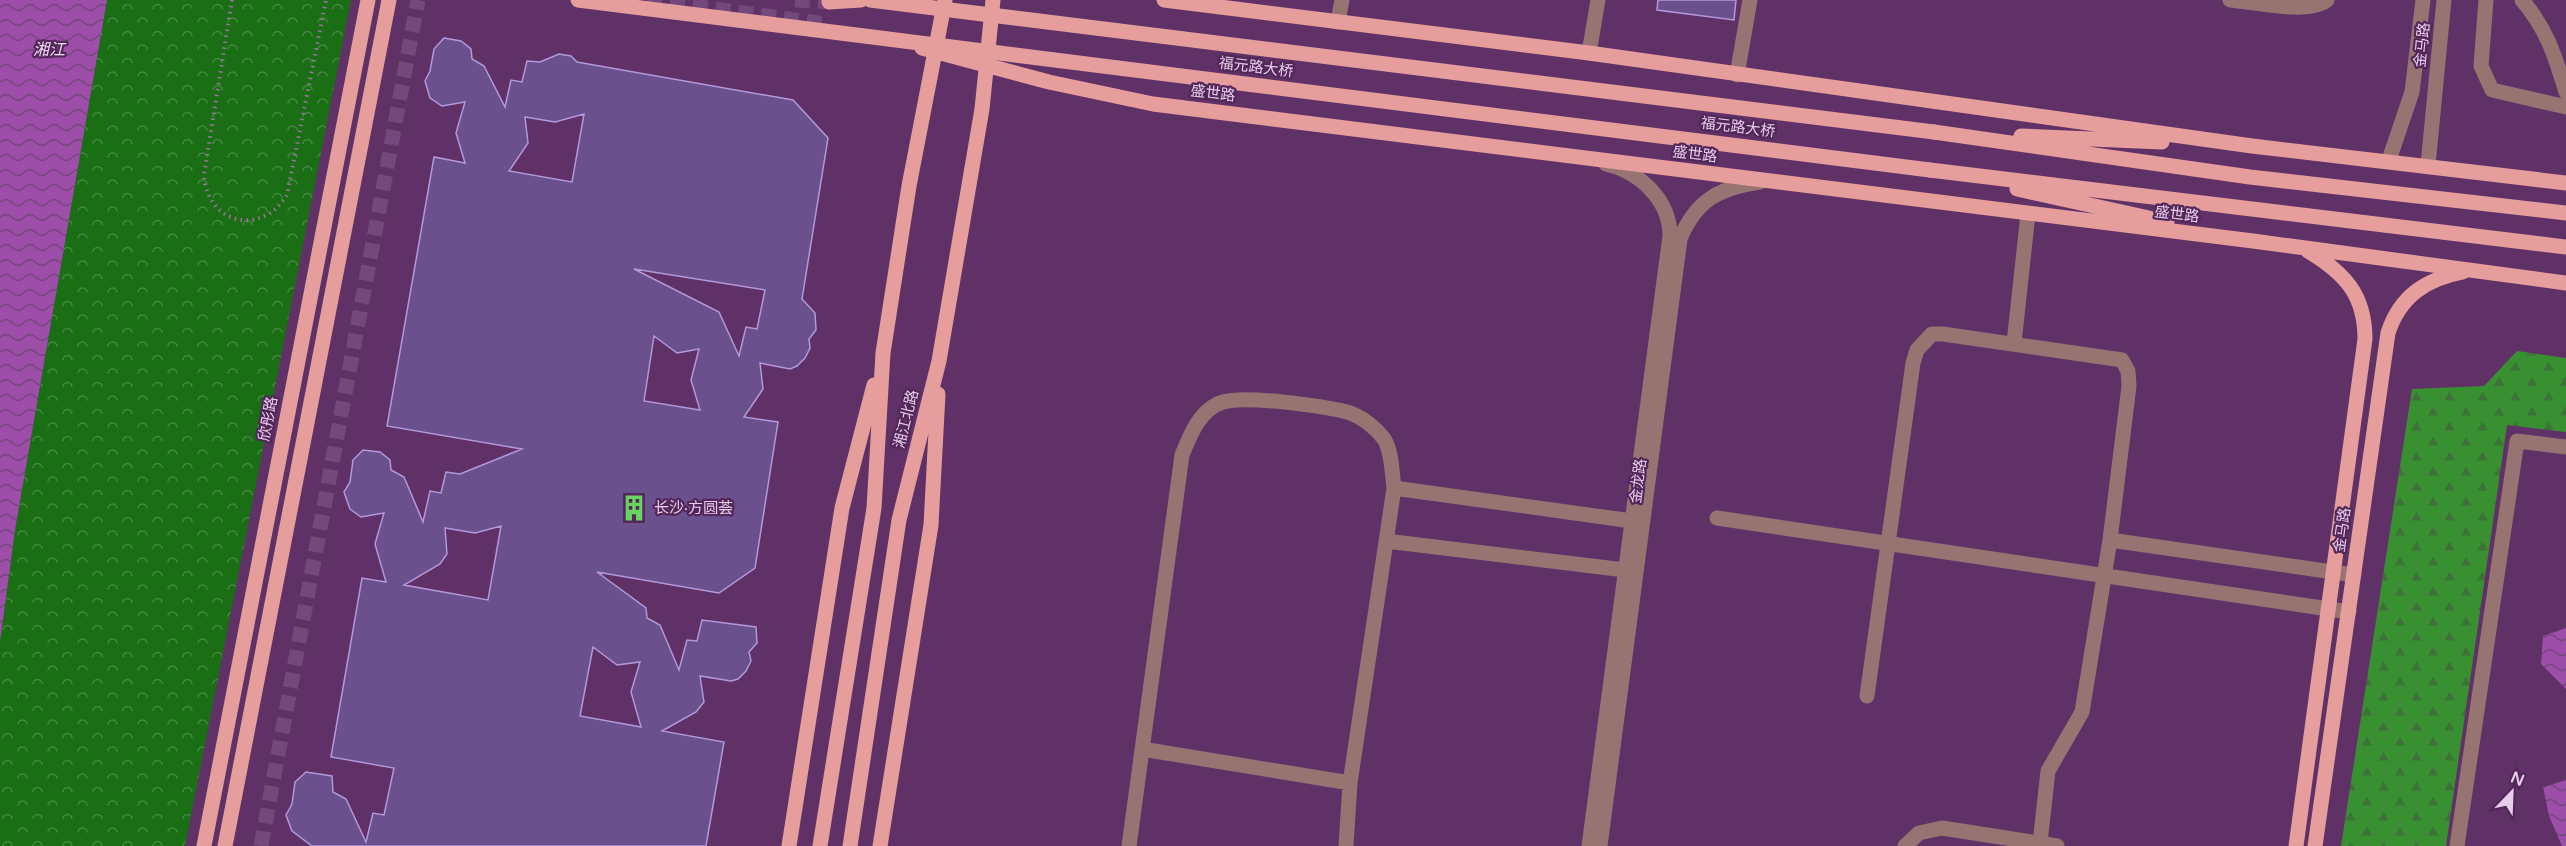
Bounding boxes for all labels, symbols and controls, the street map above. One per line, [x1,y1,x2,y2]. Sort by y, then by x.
street label: 金马路 [2411,22,2433,68]
water label: 湘江 [33,40,67,60]
street label: 福元路大桥 [1218,53,1294,81]
street label: 盛世路 [1190,81,1236,105]
street label: 福元路大桥 [1700,113,1776,141]
street label: 盛世路 [1672,142,1718,166]
street label: 盛世路 [2154,202,2200,226]
street label: 湘江北路 [890,388,922,450]
street label: 欣彤路 [255,395,281,443]
street label: 金龙路 [1626,458,1650,504]
building icon: 长沙·方圆荟 [619,493,649,523]
place label: 长沙·方圆荟 [654,499,733,517]
street label: 金马路 [2330,506,2354,554]
north arrow [2482,762,2542,822]
text: N [2508,767,2527,791]

